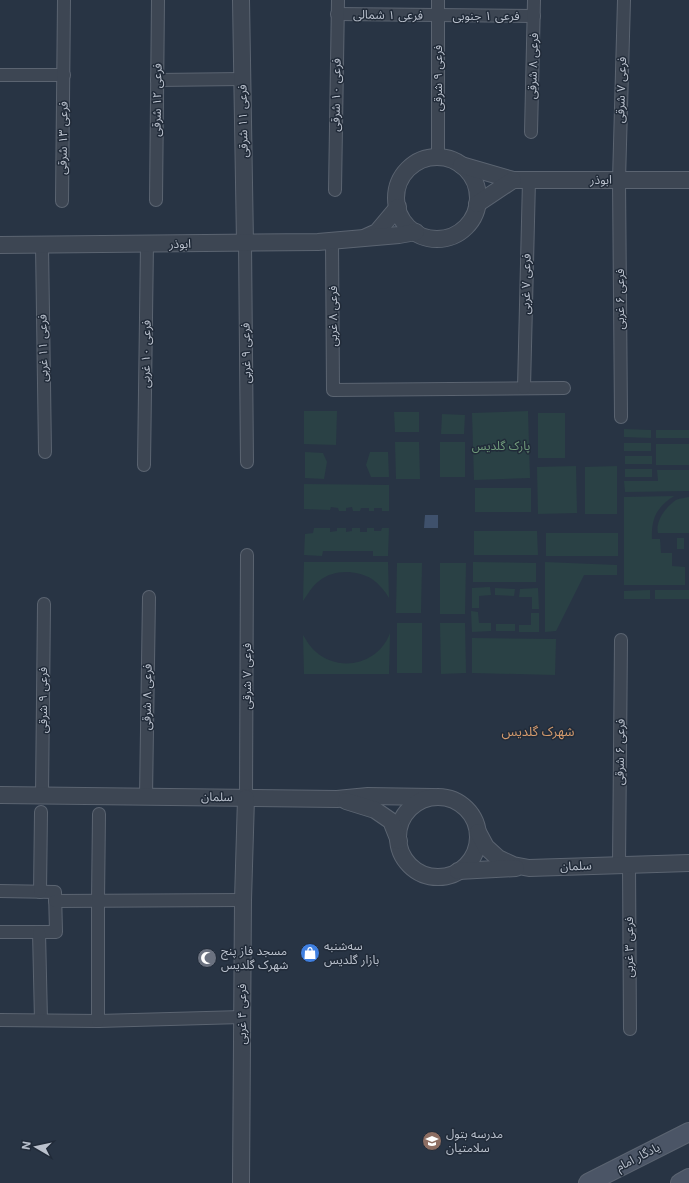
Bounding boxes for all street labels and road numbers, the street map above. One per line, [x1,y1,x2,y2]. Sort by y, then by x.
street label: فرعی ۱ شمالی [353,6,423,23]
street label: فرعی ۱ جنوبی [452,8,520,23]
street label: فرعی ۸ شرقی [524,33,541,99]
street label: فرعی ۹ شرقی [430,45,445,111]
street label: فرعی ۷ شرقی [612,57,629,123]
street label: فرعی ۱۰ شرقی [327,58,344,132]
street label: فرعی ۱۲ شرقی [148,63,165,137]
street label: فرعی ۱۱ شرقی [234,84,251,158]
street label: فرعی ۱۳ شرقی [54,101,71,175]
street label: ابوذر [589,172,612,187]
street label: ابوذر [168,236,191,251]
street label: فرعی ۷ غربی [517,253,534,315]
street label: فرعی ۶ غربی [612,269,627,329]
street label: فرعی ۸ غربی [325,286,340,346]
street label: فرعی ۱۱ غربی [34,314,51,382]
street label: فرعی ۱۰ غربی [137,320,154,388]
street label: فرعی ۹ غربی [237,322,254,384]
street label: فرعی ۷ شرقی [239,643,254,709]
street label: فرعی ۸ شرقی [138,664,155,730]
street label: فرعی ۹ شرقی [35,667,50,733]
street label: فرعی ۶ شرقی [611,719,628,785]
street label: سلمان [201,789,233,804]
street label: سلمان [560,857,592,874]
street label: فرعی ۳ غربی [621,917,636,977]
street label: فرعی ۴ غربی [234,984,249,1044]
street label: یادگار امام [613,1139,663,1176]

